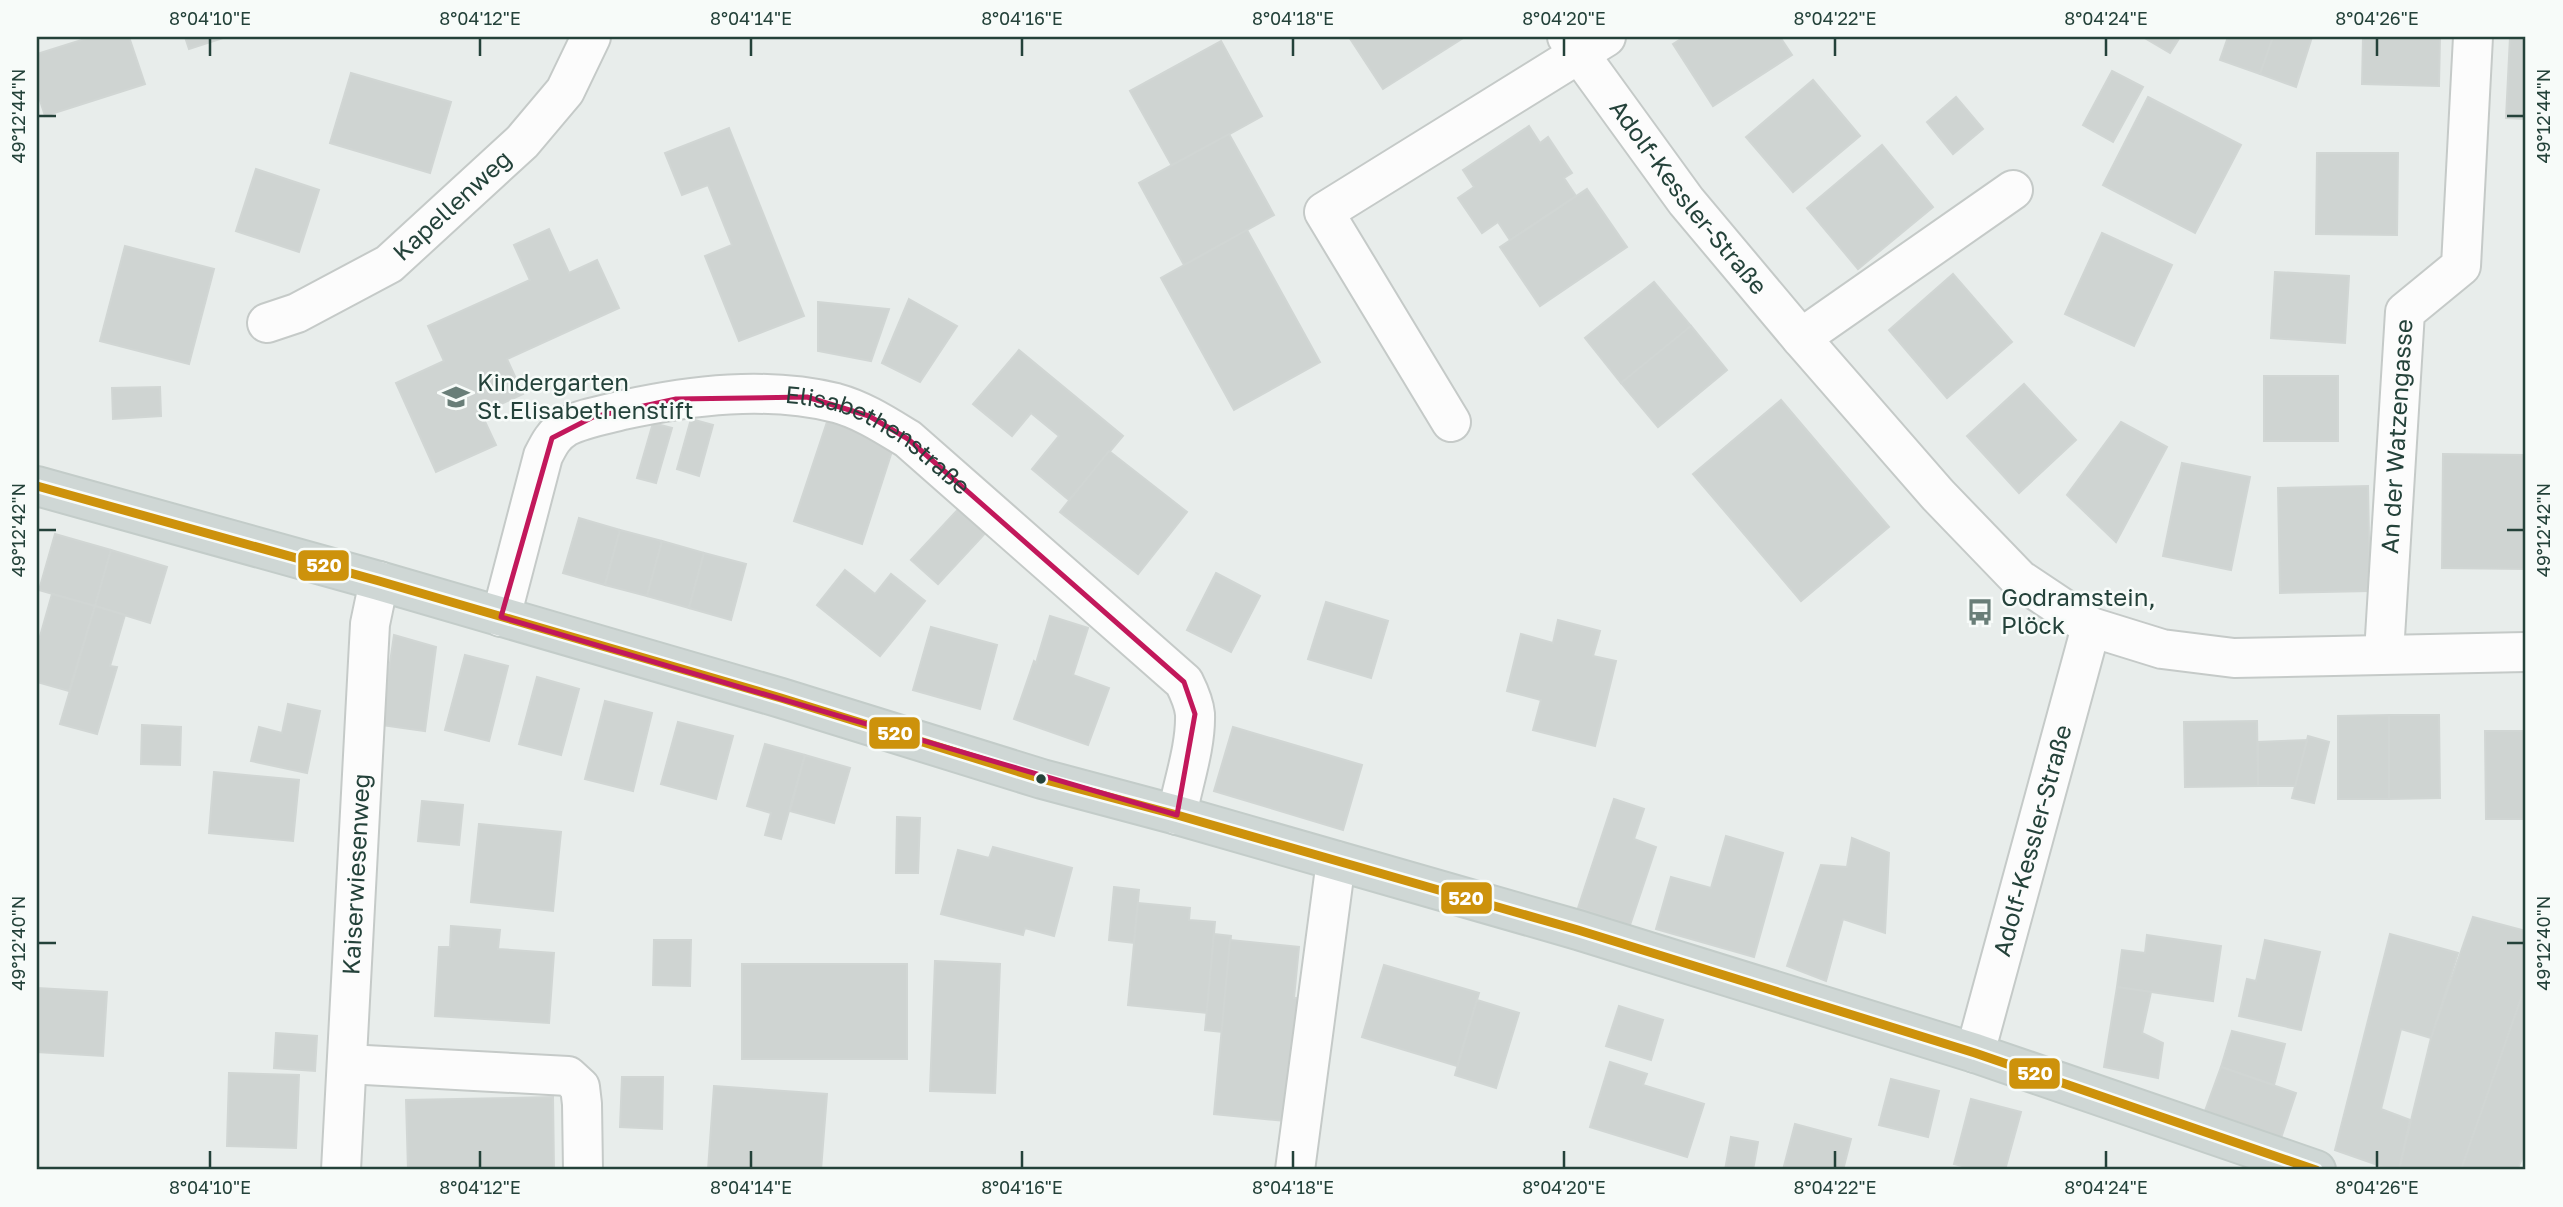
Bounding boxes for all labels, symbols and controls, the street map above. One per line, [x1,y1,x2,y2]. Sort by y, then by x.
text: 8°04'10"E [169,7,251,29]
text: 8°04'12"E [439,7,521,29]
text: 8°04'14"E [710,7,792,29]
text: 8°04'16"E [981,7,1063,29]
text: 8°04'18"E [1252,7,1334,29]
text: 8°04'20"E [1522,7,1606,29]
text: 8°04'22"E [1794,7,1876,29]
text: 8°04'24"E [2064,7,2148,29]
text: 8°04'26"E [2335,7,2419,29]
text: 49°12'44"N [7,69,29,163]
text: 49°12'44"N [2532,69,2554,163]
street label: Adolf-Kessler-Straße [1604,94,1774,300]
street label: Kapellenweg [386,143,517,266]
street label: An der Watzengasse [2374,318,2418,555]
place label: Kindergarten St.Elisabethenstift [477,367,694,424]
street label: Elisabethenstraße [784,379,977,500]
school or university icon: Kindergarten St.Elisabethenstift [441,382,471,412]
text: 49°12'42"N [7,483,29,577]
text: 49°12'42"N [2532,483,2554,577]
line badge: 520 [297,549,350,582]
text: 520 [306,553,342,576]
place label: Godramstein, Plöck [2001,582,2156,639]
bus stop icon: Godramstein, Plöck [1965,597,1995,627]
line badge: 520 [868,716,921,750]
text: 520 [877,721,913,744]
street label: Adolf-Kessler-Straße [1986,721,2077,959]
unlabelled marker [1034,772,1048,786]
street label: Kaiserwiesenweg [335,773,375,976]
line badge: 520 [1440,881,1493,915]
text: 520 [1448,886,1484,909]
text: 49°12'40"N [7,896,29,990]
text: 49°12'40"N [2532,896,2554,990]
line badge: 520 [2008,1057,2061,1090]
text: 520 [2017,1061,2053,1084]
text: 8°04'10"E [169,1176,251,1198]
text: 8°04'12"E [439,1176,521,1198]
text: 8°04'14"E [710,1176,792,1198]
text: 8°04'16"E [981,1176,1063,1198]
text: 8°04'18"E [1252,1176,1334,1198]
text: 8°04'20"E [1522,1176,1606,1198]
text: 8°04'22"E [1794,1176,1876,1198]
text: 8°04'24"E [2064,1176,2148,1198]
text: 8°04'26"E [2335,1176,2419,1198]

